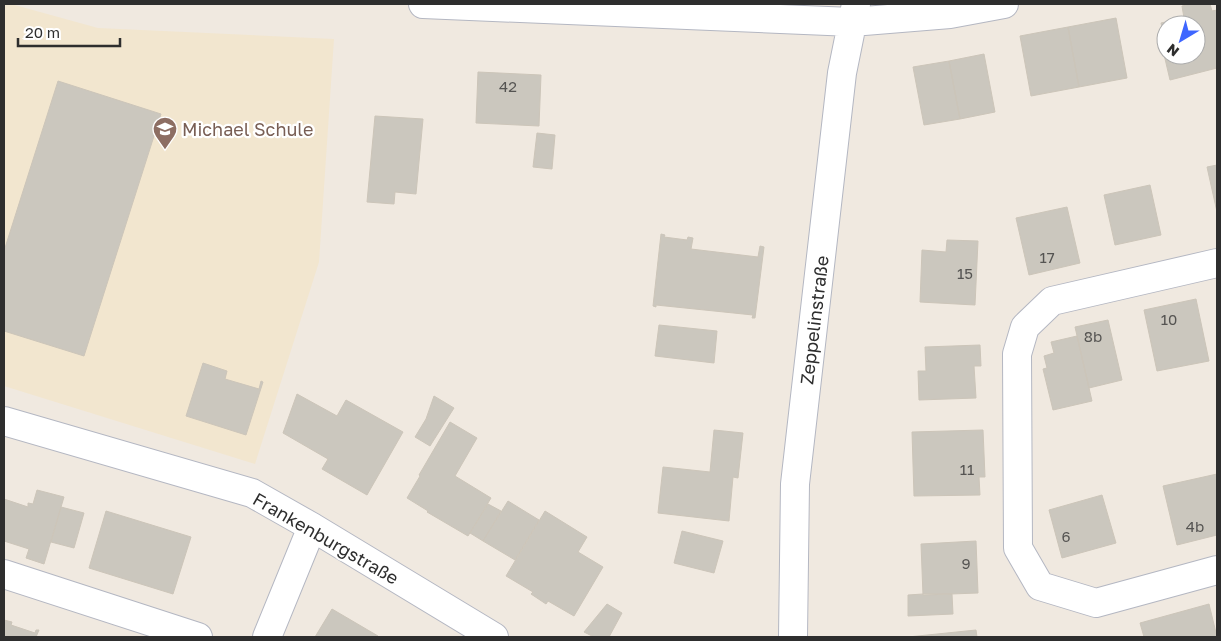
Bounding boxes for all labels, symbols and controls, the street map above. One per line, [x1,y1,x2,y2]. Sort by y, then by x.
scale bar [18,15,120,47]
north arrow [1156,15,1206,65]
text: 20 m [25,23,60,41]
text: N [1163,41,1182,61]
house number: 42 [499,77,517,95]
school or university icon: Michael Schule [152,116,178,150]
place label: Michael Schule [182,118,313,140]
house number: 17 [1039,248,1055,266]
street label: Zeppelinstraße [795,254,833,386]
house number: 15 [957,264,973,282]
house number: 10 [1161,310,1177,328]
house number: 8b [1084,327,1102,345]
house number: 11 [960,460,974,478]
street label: Frankenburgstraße [249,487,403,589]
house number: 4b [1186,517,1204,535]
house number: 6 [1061,527,1071,545]
house number: 9 [961,554,971,572]

